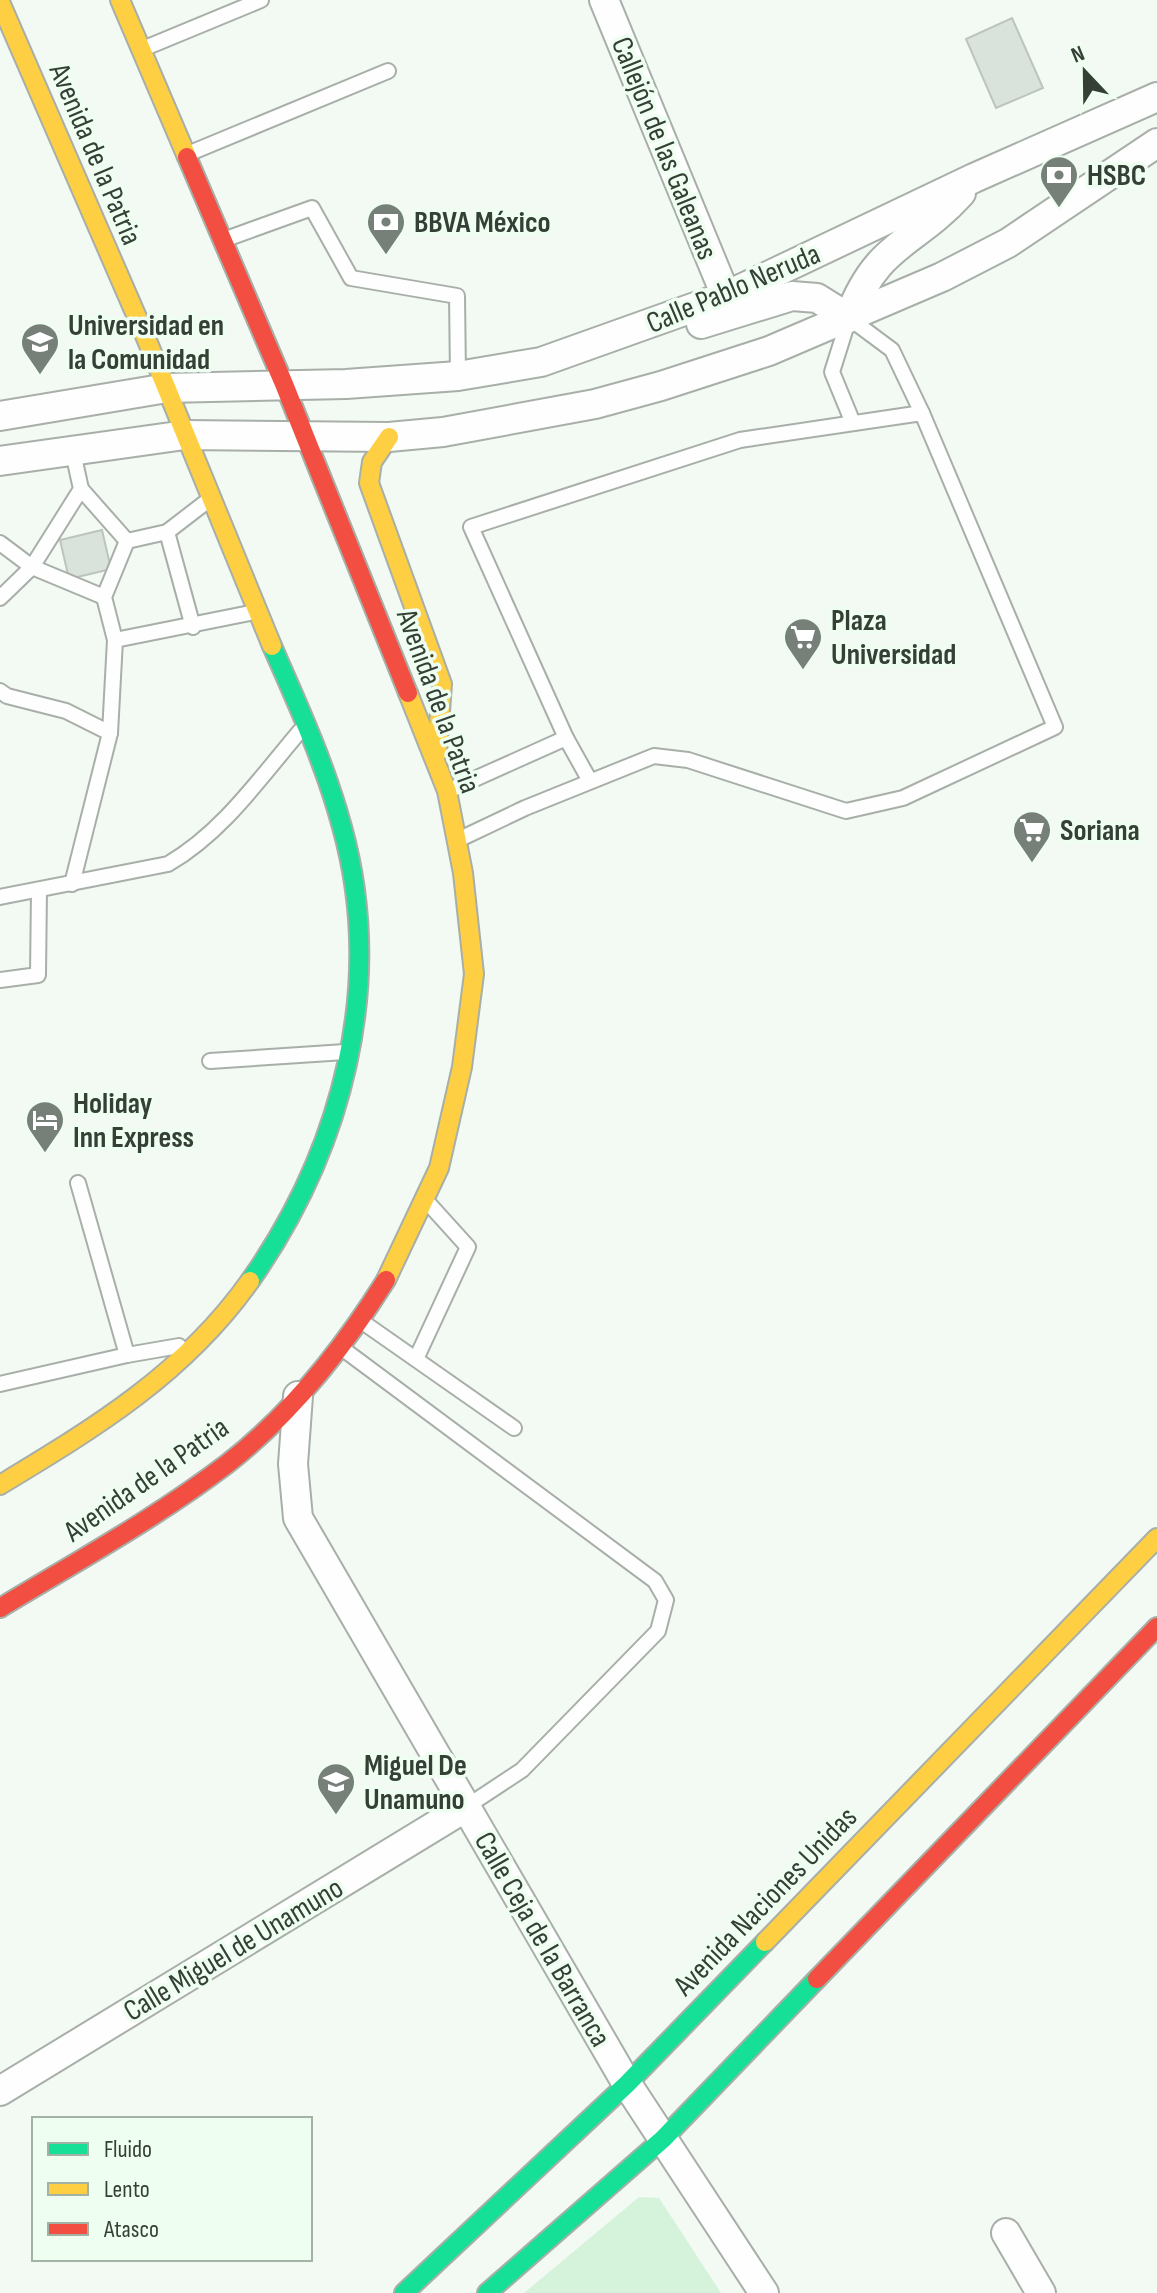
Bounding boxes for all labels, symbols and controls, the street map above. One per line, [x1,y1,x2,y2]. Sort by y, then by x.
street label: Callejón de las Galeanas [603,32,725,265]
north arrow [1045,32,1125,112]
text: N [1068,40,1089,70]
street label: Avenida de la Patria [40,58,149,250]
bank icon: HSBC [1038,154,1080,209]
place label: HSBC [1087,158,1146,194]
bank icon: BBVA México [365,201,407,256]
place label: BBVA México [414,205,551,241]
street label: Calle Pablo Neruda [641,236,826,342]
place label: Universidad en la Comunidad [68,308,224,378]
school or university icon: Universidad en la Comunidad [19,321,61,376]
place label: Plaza Universidad [831,603,956,673]
street label: Avenida de la Patria [388,604,488,798]
supermarket icon: Plaza Universidad [782,616,824,671]
supermarket icon: Soriana [1011,809,1053,864]
place label: Soriana [1060,813,1140,849]
place label: Holiday Inn Express [73,1086,194,1156]
hotel icon: Holiday Inn Express [24,1099,66,1154]
street label: Avenida de la Patria [56,1410,236,1551]
place label: Miguel De Unamuno [364,1748,467,1818]
school or university icon: Miguel De Unamuno [315,1761,357,1816]
street label: Avenida Naciones Unidas [666,1800,865,2004]
street label: Calle Ceja de la Barranca [466,1826,618,2053]
street label: Calle Miguel de Unamuno [117,1870,350,2030]
legend [32,2117,312,2261]
text: Fluido [104,2135,152,2164]
text: Lento [104,2175,150,2204]
text: Atasco [103,2215,159,2244]

